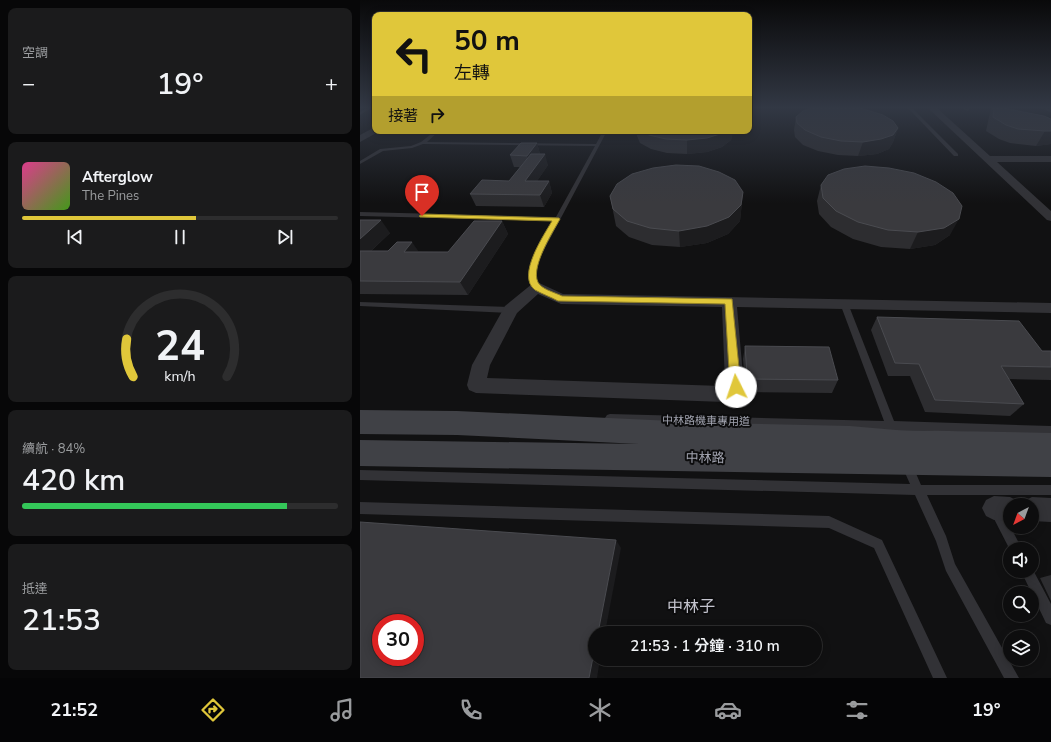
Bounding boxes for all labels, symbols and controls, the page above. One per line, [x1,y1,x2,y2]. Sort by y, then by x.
text: 50 m [454,22,520,60]
icon: left [388,28,440,80]
text: 空調 [22,44,48,62]
text: 左轉 [454,61,490,85]
text: 19° [156,64,204,105]
text: − [22,69,35,99]
text: + [325,69,338,99]
icon: right [426,104,448,126]
text: 接著 [388,106,418,126]
text: Afterglow [82,167,153,187]
pin [405,175,439,216]
icon: arrive [411,181,433,203]
text: The Pines [82,187,139,205]
icon: previous [64,226,86,248]
icon: pause [169,226,191,248]
icon: next [274,226,296,248]
text: 24 [155,318,205,375]
position arrow [715,366,757,408]
text: km/h [164,367,196,386]
street label: 中林路機車專用道 [662,413,750,429]
text: 續航 · 84% [22,440,85,458]
street label: 中林路 [685,449,725,467]
text: 420 km [22,460,125,501]
north arrow [1003,498,1039,534]
map controls [1003,498,1039,666]
button: sound [1003,542,1039,578]
text: 抵達 [22,580,48,598]
button: search [1003,586,1039,622]
district label: 中林子 [667,596,715,618]
text: 21:53 [22,600,101,641]
speed limit sign: 30 [372,614,424,666]
button: layers [1003,630,1039,666]
text: 21:53 · 1 分鐘 · 310 m [630,636,780,656]
icon: directions [199,696,227,724]
icon: music [328,696,356,724]
icon: phone [457,696,485,724]
icon: climate [586,696,614,724]
icon: car [714,696,742,724]
icon: filters [843,696,871,724]
text: 21:52 [50,698,98,722]
text: 19° [972,698,1001,722]

